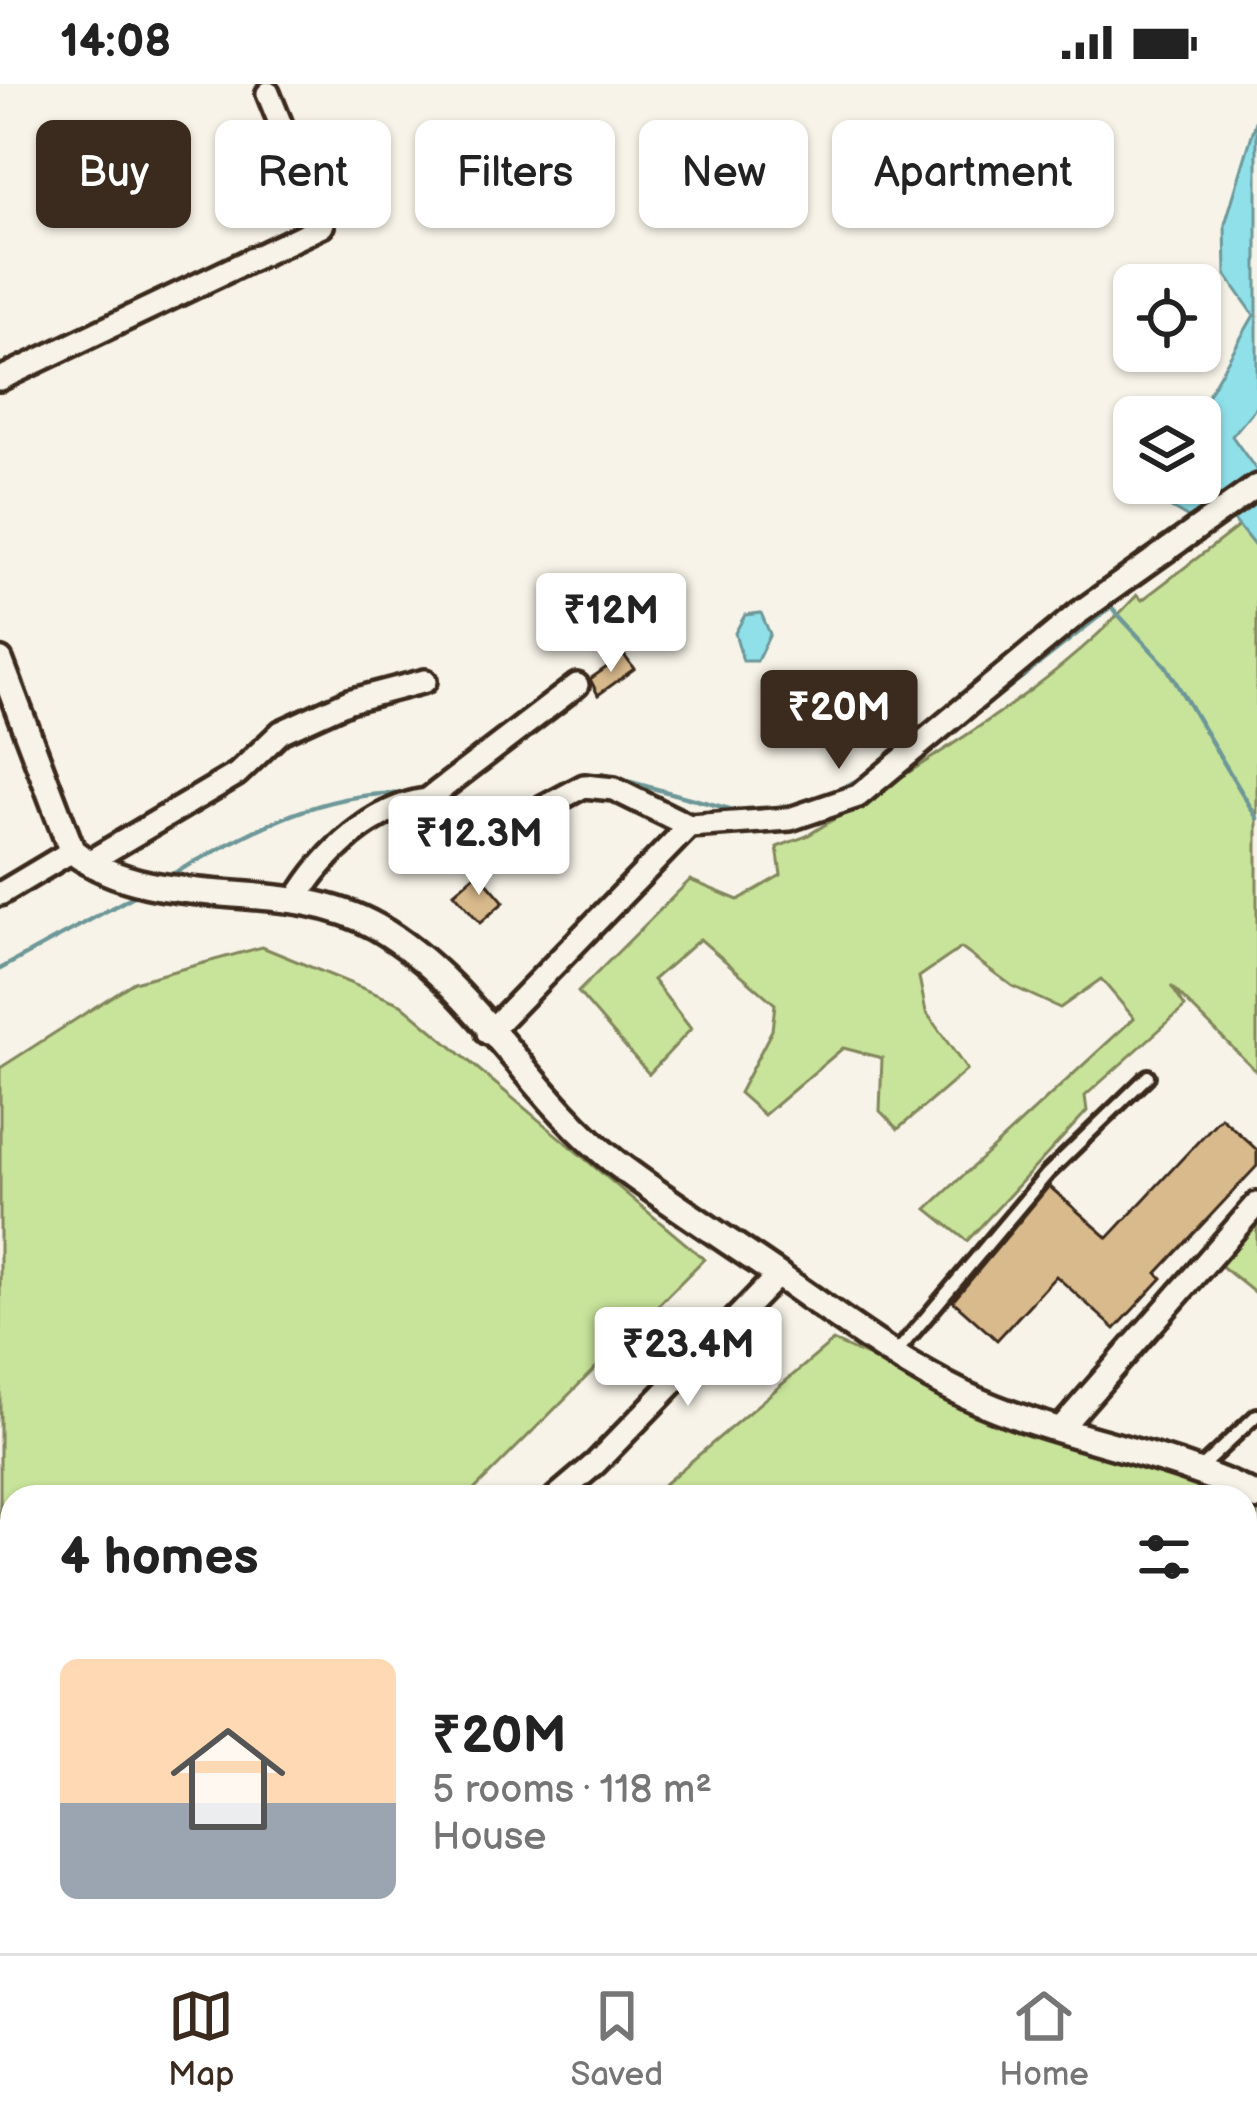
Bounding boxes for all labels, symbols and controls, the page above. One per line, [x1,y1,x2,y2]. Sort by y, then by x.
text: 14:08 [60,15,171,70]
chip: Buy [36,120,191,228]
chip: Rent [215,120,391,228]
chip: Filters [415,120,615,228]
chip: New [639,120,808,228]
chip: Apartment [832,120,1114,228]
map controls [1113,264,1221,504]
button: locate [1113,264,1221,372]
button: layers [1113,396,1221,504]
pin: ₹12M [540,573,682,675]
text: ₹12M [563,588,659,635]
pin: ₹20M [768,670,910,772]
text: ₹20M [788,685,890,732]
pin: ₹12.3M [381,796,577,898]
text: ₹12.3M [415,811,543,858]
pin: ₹23.4M [590,1307,786,1409]
text: ₹23.4M [622,1322,754,1369]
icon: filters [1131,1524,1197,1590]
text: 4 homes [60,1527,259,1588]
text: ₹20M [432,1706,567,1767]
icon: home [156,1707,300,1851]
text: 5 rooms · 118 m² [432,1767,712,1814]
text: House [432,1814,546,1861]
tab: Map [168,1983,234,2095]
tab: Saved [570,1983,663,2095]
tab: Home [999,1983,1089,2095]

